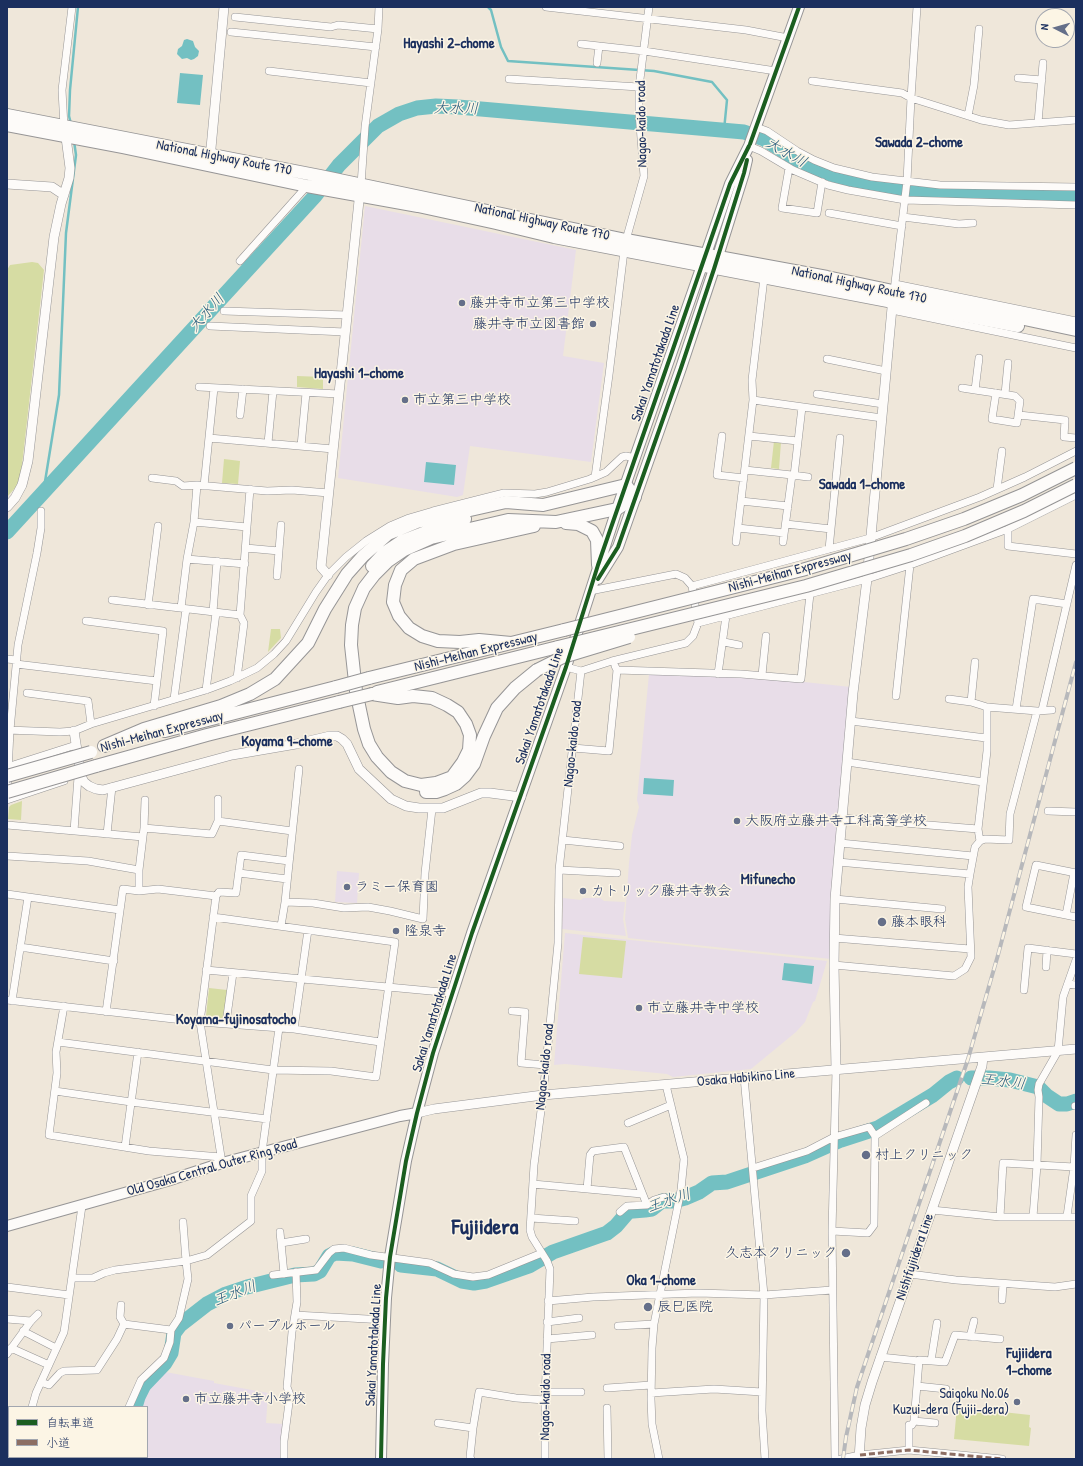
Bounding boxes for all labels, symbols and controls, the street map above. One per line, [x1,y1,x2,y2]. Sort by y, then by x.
north arrow [1035,8,1075,48]
text: N [1037,23,1051,31]
district label: Hayashi 2-chome [403,35,495,53]
street label: Nagao-kaido road [633,81,651,167]
water label: 大水川 [433,100,479,118]
water label: 大水川 [762,134,810,172]
district label: Sawada 2-chome [875,134,963,152]
street label: National Highway Route 170 [155,137,293,179]
street label: National Highway Route 170 [473,199,611,245]
street label: National Highway Route 170 [790,262,928,308]
water label: 大水川 [185,290,229,336]
place label: 藤井寺市立第三中学校 [470,295,610,311]
marker: 藤井寺市立第三中学校 [457,298,467,308]
street label: Sakai Yamatotakada Line [628,302,684,424]
place label: 藤井寺市立図書館 [473,316,585,332]
marker: 藤井寺市立図書館 [588,319,598,329]
district label: Hayashi 1-chome [314,365,404,383]
place label: 市立第三中学校 [413,392,511,408]
marker: 市立第三中学校 [400,395,410,405]
district label: Sawada 1-chome [819,476,905,494]
street label: Nishi-Meihan Expressway [727,547,853,597]
street label: Nishi-Meihan Expressway [413,629,539,675]
street label: Sakai Yamatotakada Line [512,645,568,767]
street label: Nagao-kaido road [560,700,586,788]
street label: Nishi-Meihan Expressway [99,707,225,757]
district label: Koyama 9-chome [241,733,333,751]
place label: 大阪府立藤井寺工科高等学校 [745,813,927,829]
marker: 大阪府立藤井寺工科高等学校 [732,816,742,826]
district label: Mifunecho [741,871,795,889]
place label: ラミー保育園 [355,879,439,895]
marker: ラミー保育園 [342,882,352,892]
place label: カトリック藤井寺教会 [591,883,731,899]
marker: カトリック藤井寺教会 [578,886,588,896]
place label: 藤本眼科 [891,914,947,930]
marker: 藤本眼科 [876,916,888,928]
place label: 隆泉寺 [404,923,446,939]
marker: 隆泉寺 [391,926,401,936]
street label: Sakai Yamatotakada Line [409,952,461,1074]
place label: 市立藤井寺中学校 [647,1000,759,1016]
marker: 市立藤井寺中学校 [634,1003,644,1013]
district label: Koyama-fujinosatocho [176,1011,296,1029]
street label: Nagao-kaido road [532,1023,558,1111]
street label: Osaka Habikino Line [696,1065,796,1091]
water label: 王水川 [980,1070,1026,1094]
street label: Old Osaka Central Outer Ring Road [125,1136,299,1200]
place label: 村上クリニック [875,1147,973,1163]
marker: 村上クリニック [860,1149,872,1161]
water label: 王水川 [645,1185,693,1217]
street label: Nishifujiidera Line [892,1211,938,1303]
district label: Fujiidera [452,1215,518,1241]
place label: 久志本クリニック [725,1245,837,1261]
marker: 久志本クリニック [840,1247,852,1259]
district label: Oka 1-chome [626,1272,696,1290]
water label: 王水川 [211,1278,259,1310]
street label: Sakai Yamatotakada Line [362,1283,386,1407]
place label: 辰巳医院 [657,1299,713,1315]
marker: 辰巳医院 [642,1301,654,1313]
place label: パープルホール [238,1318,336,1334]
marker: パープルホール [225,1321,235,1331]
district label: Fujiidera 1-chome [1006,1345,1052,1380]
street label: Nagao-kaido road [537,1354,555,1440]
place label: Saigoku No.06 Kuzui-dera (Fujii-dera) [893,1386,1009,1418]
place label: 市立藤井寺小学校 [194,1391,306,1407]
marker: 市立藤井寺小学校 [181,1394,191,1404]
marker: Saigoku No.06 Kuzui-dera (Fujii-dera) [1012,1397,1022,1407]
legend [8,1406,148,1458]
text: 自転車道 [46,1414,94,1431]
text: 小道 [46,1434,70,1451]

